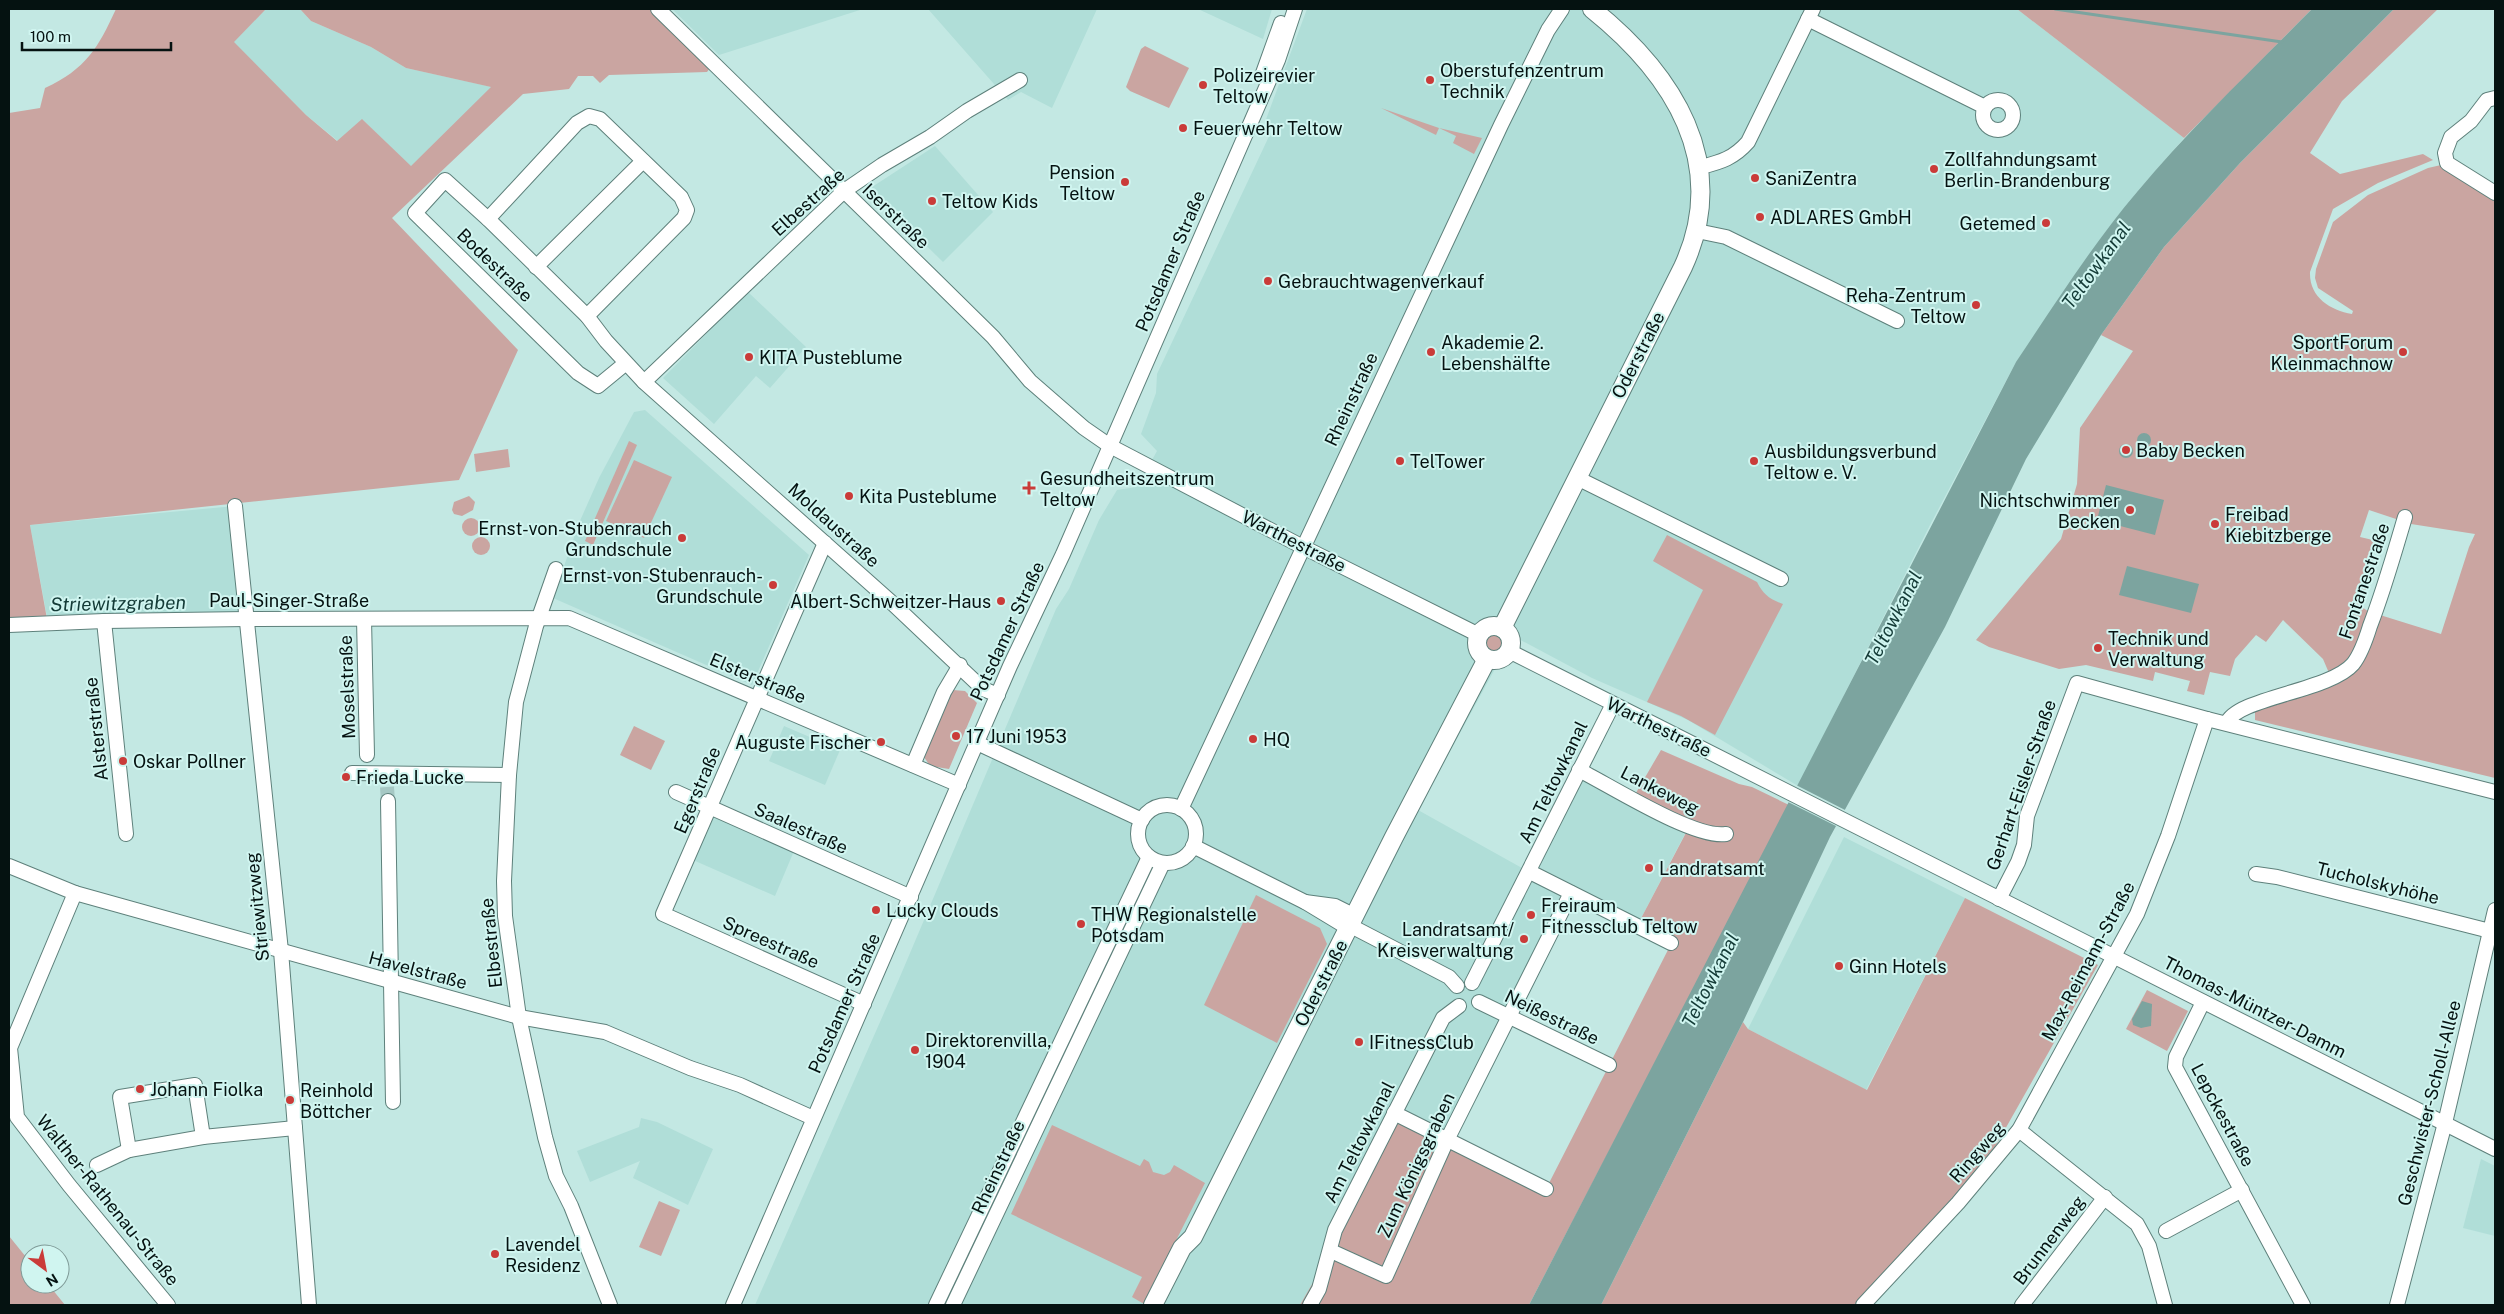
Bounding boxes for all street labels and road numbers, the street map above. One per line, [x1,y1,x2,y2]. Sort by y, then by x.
street label: Elbestraße [767,164,849,240]
street label: Iserstraße [858,179,934,253]
street label: Potsdamer Straße [1131,187,1209,335]
street label: Bodestraße [453,224,537,306]
street label: Oderstraße [1607,308,1669,402]
street label: Rheinstraße [1320,349,1382,449]
street label: Moldaustraße [784,479,884,571]
street label: Warthestraße [1238,506,1350,576]
street label: Fontanestraße [2334,520,2394,642]
street label: Potsdamer Straße [966,558,1048,704]
street label: Paul-Singer-Straße [209,590,369,611]
street label: Moselstraße [335,635,359,739]
street label: Elsterstraße [707,648,809,708]
street label: Alsterstraße [80,676,112,782]
street label: Warthestraße [1603,693,1715,761]
street label: Gerhart-Eisler-Straße [1982,697,2060,873]
street label: Am Teltowkanal [1514,717,1592,847]
street label: Egerstraße [669,743,725,837]
street label: Lankeweg [1617,761,1703,819]
street label: Saalestraße [751,798,851,858]
street label: Striewitzweg [241,851,273,963]
street label: Tucholskyhöhe [2314,858,2442,908]
street label: Max-Reimann-Straße [2037,878,2139,1044]
street label: Elbestraße [476,897,506,989]
street label: Spreestraße [720,911,822,973]
street label: Potsdamer Straße [804,930,884,1076]
street label: Oderstraße [1290,936,1352,1030]
street label: Havelstraße [366,947,470,993]
street label: Thomas-Müntzer-Damm [2160,952,2350,1062]
street label: Neißestraße [1501,985,1603,1049]
street label: Geschwister-Scholl-Allee [2393,998,2465,1208]
street label: Lepckestraße [2187,1060,2259,1170]
street label: Am Teltowkanal [1319,1078,1399,1206]
street label: Zum Königsgraben [1373,1089,1459,1241]
street label: Walther-Rathenau-Straße [32,1110,184,1290]
street label: Rheinstraße [967,1117,1029,1217]
street label: Ringweg [1945,1117,2009,1187]
street label: Brunnenweg [2009,1191,2089,1289]

